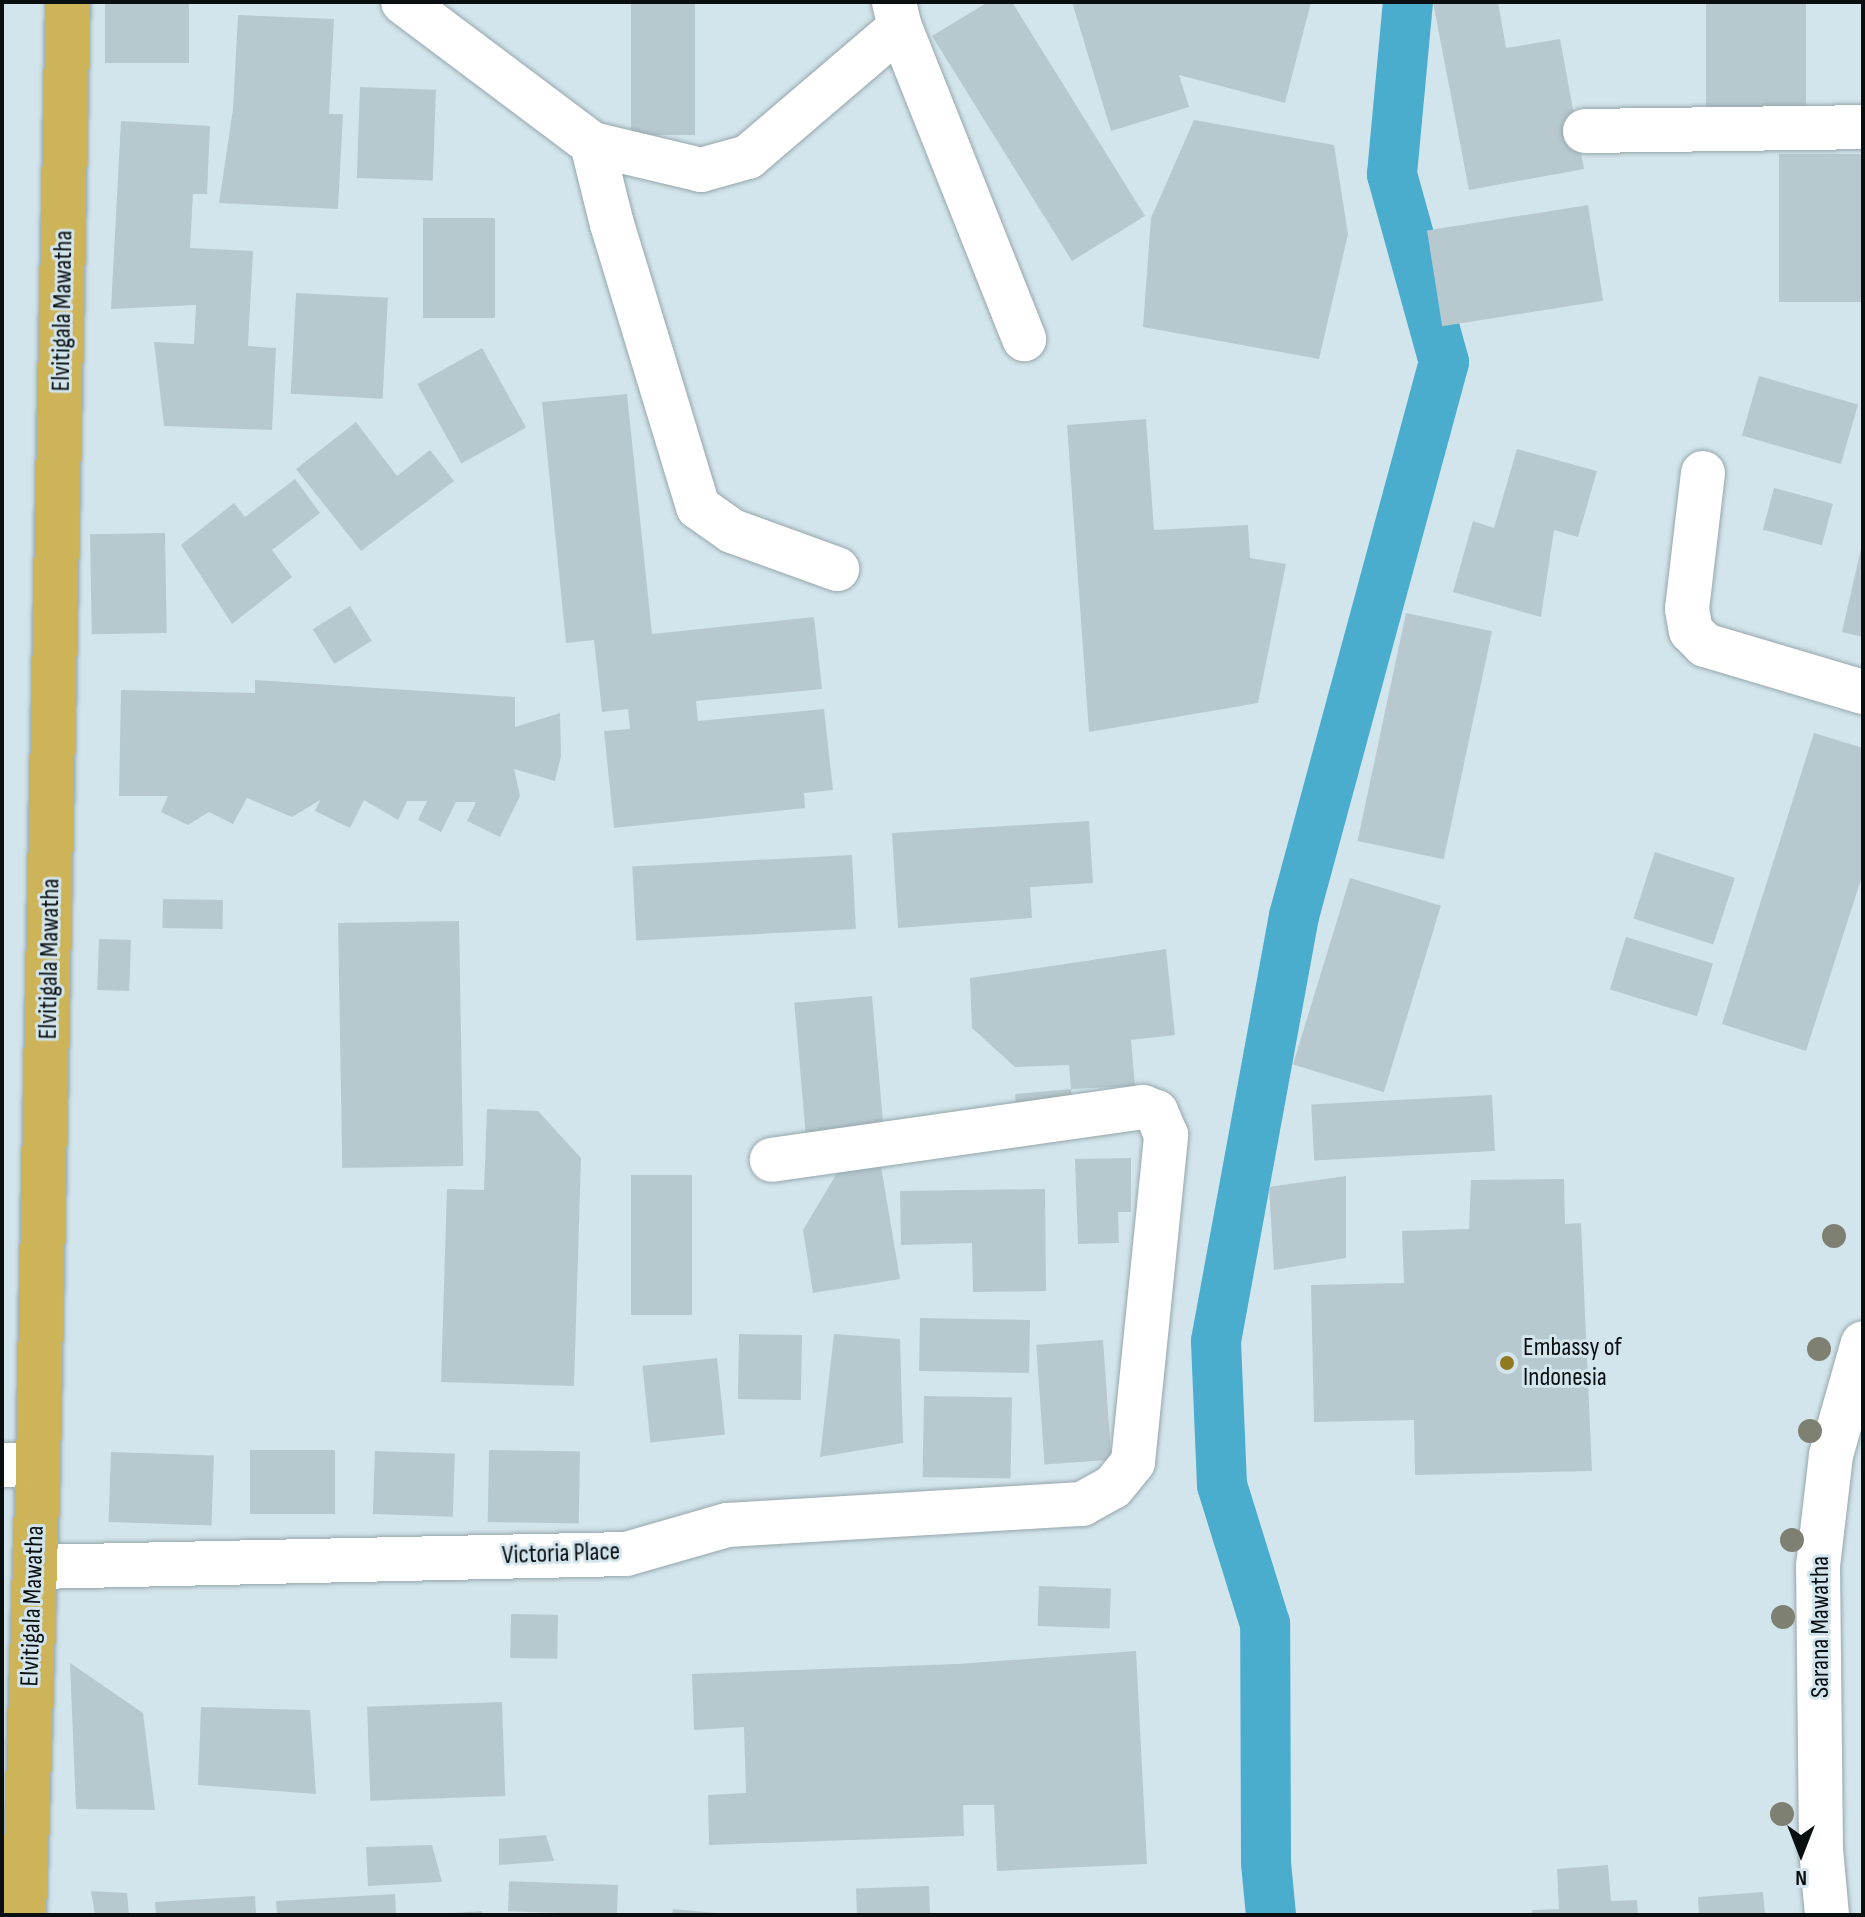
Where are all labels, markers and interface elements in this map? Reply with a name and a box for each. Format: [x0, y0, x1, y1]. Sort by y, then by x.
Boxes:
street label: Elvitigala Mawatha [46, 230, 80, 392]
street label: Elvitigala Mawatha [33, 878, 67, 1040]
place label: Embassy of Indonesia [1523, 1332, 1622, 1394]
marker: Embassy of Indonesia [1498, 1354, 1516, 1372]
street label: Elvitigala Mawatha [15, 1525, 51, 1687]
street label: Victoria Place [501, 1536, 621, 1572]
street label: Sarana Mawatha [1805, 1556, 1837, 1698]
north arrow [1761, 1813, 1841, 1893]
text: N [1795, 1864, 1807, 1891]

